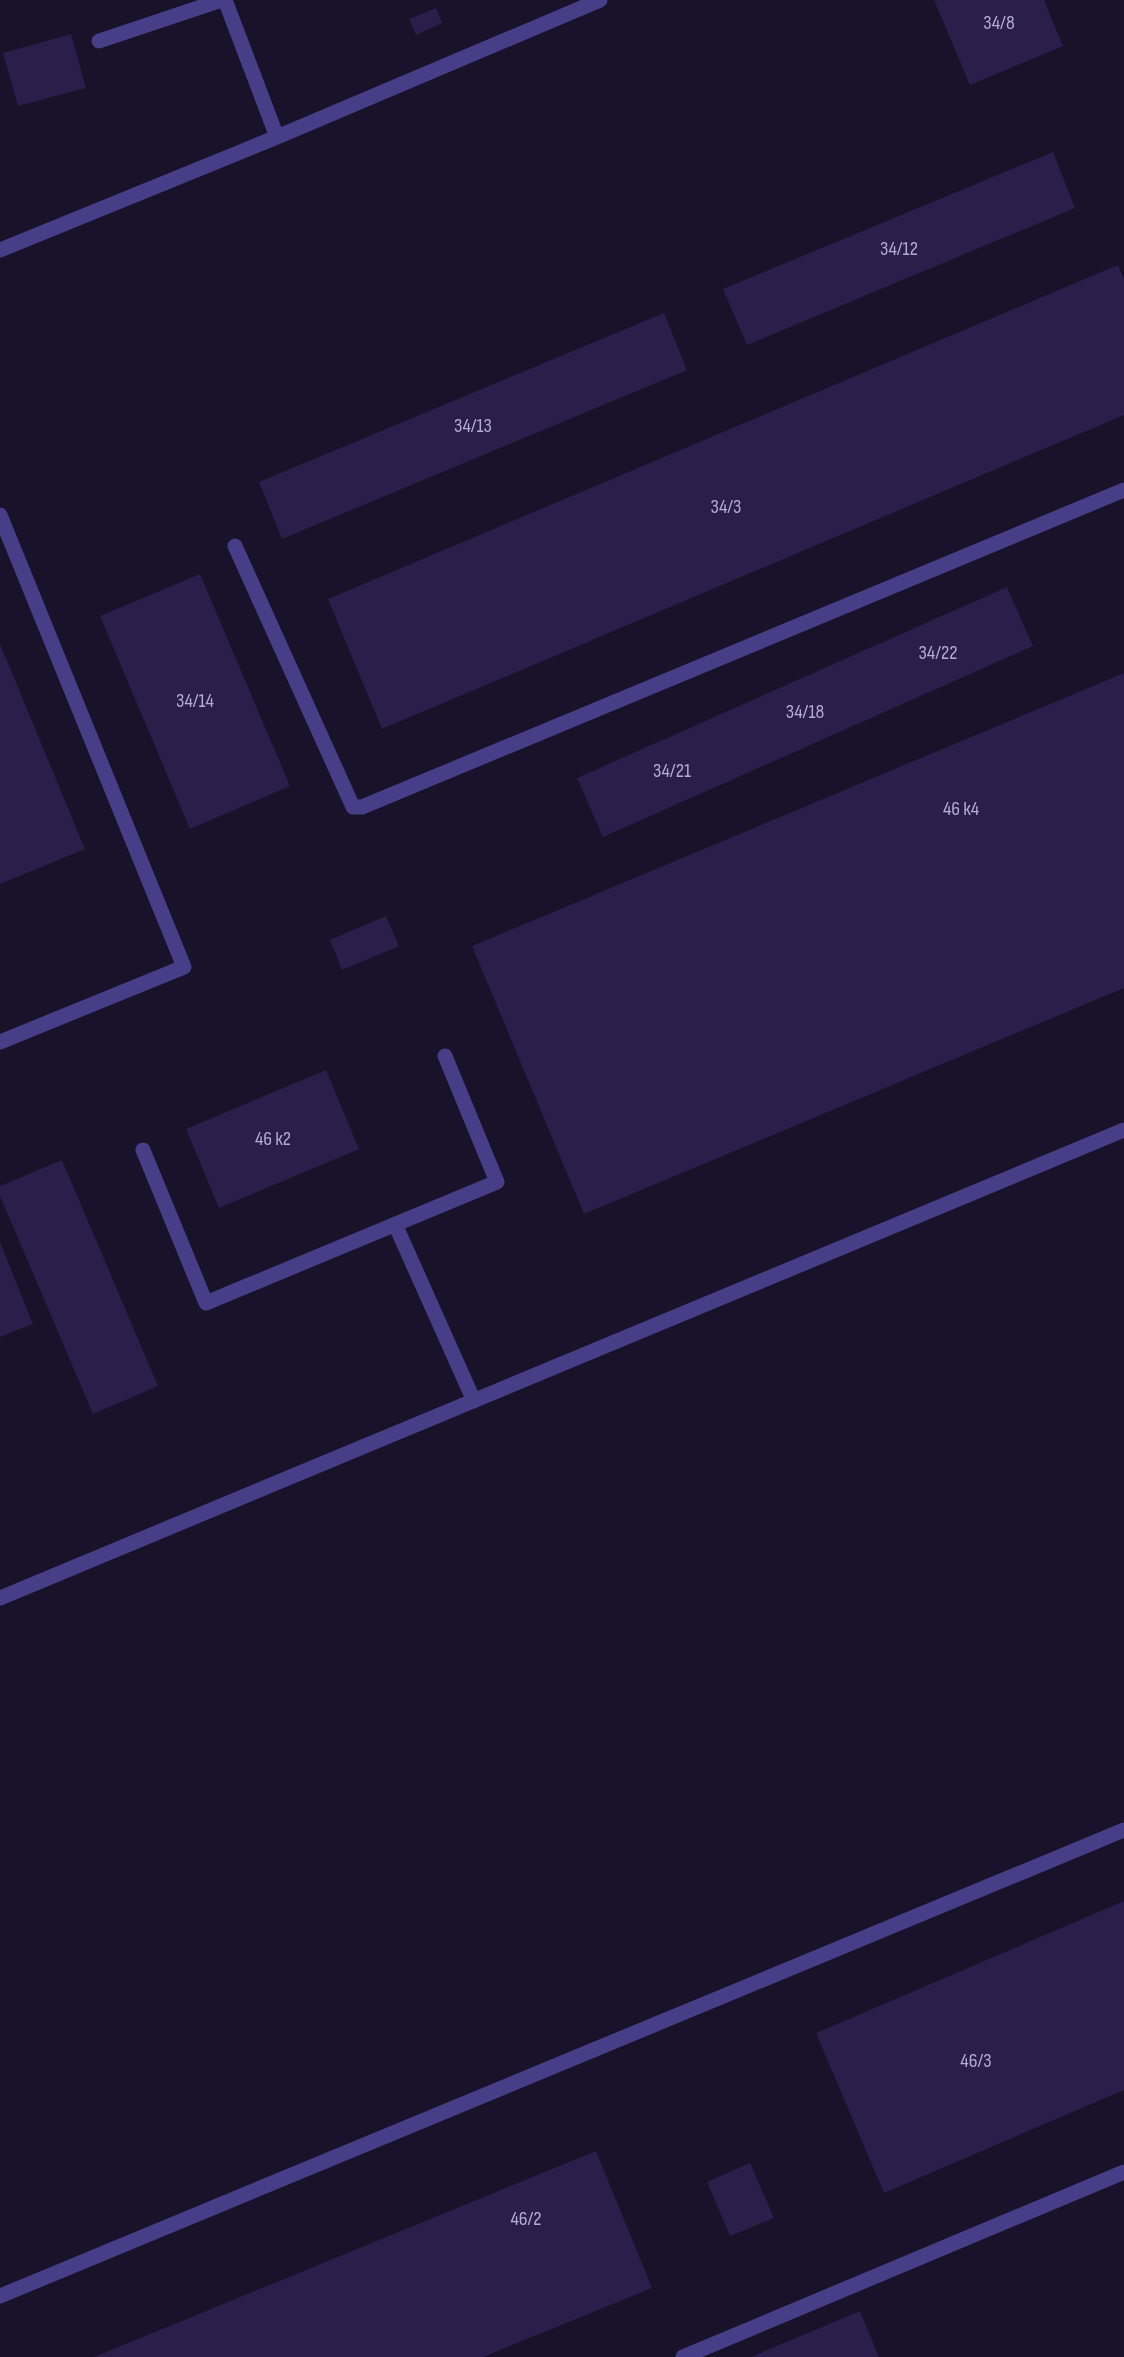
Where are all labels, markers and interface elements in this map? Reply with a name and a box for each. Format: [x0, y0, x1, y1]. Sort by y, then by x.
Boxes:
house number: 34/8 [983, 11, 1015, 35]
house number: 34/12 [880, 237, 918, 261]
house number: 34/13 [454, 414, 492, 438]
house number: 34/3 [711, 495, 741, 519]
house number: 34/22 [918, 641, 958, 665]
house number: 34/14 [176, 689, 214, 713]
house number: 34/18 [786, 700, 824, 724]
house number: 34/21 [653, 759, 691, 783]
house number: 46 к4 [943, 797, 979, 821]
house number: 46 к2 [255, 1127, 291, 1151]
house number: 46/3 [960, 2049, 992, 2073]
house number: 46/2 [510, 2207, 542, 2231]

